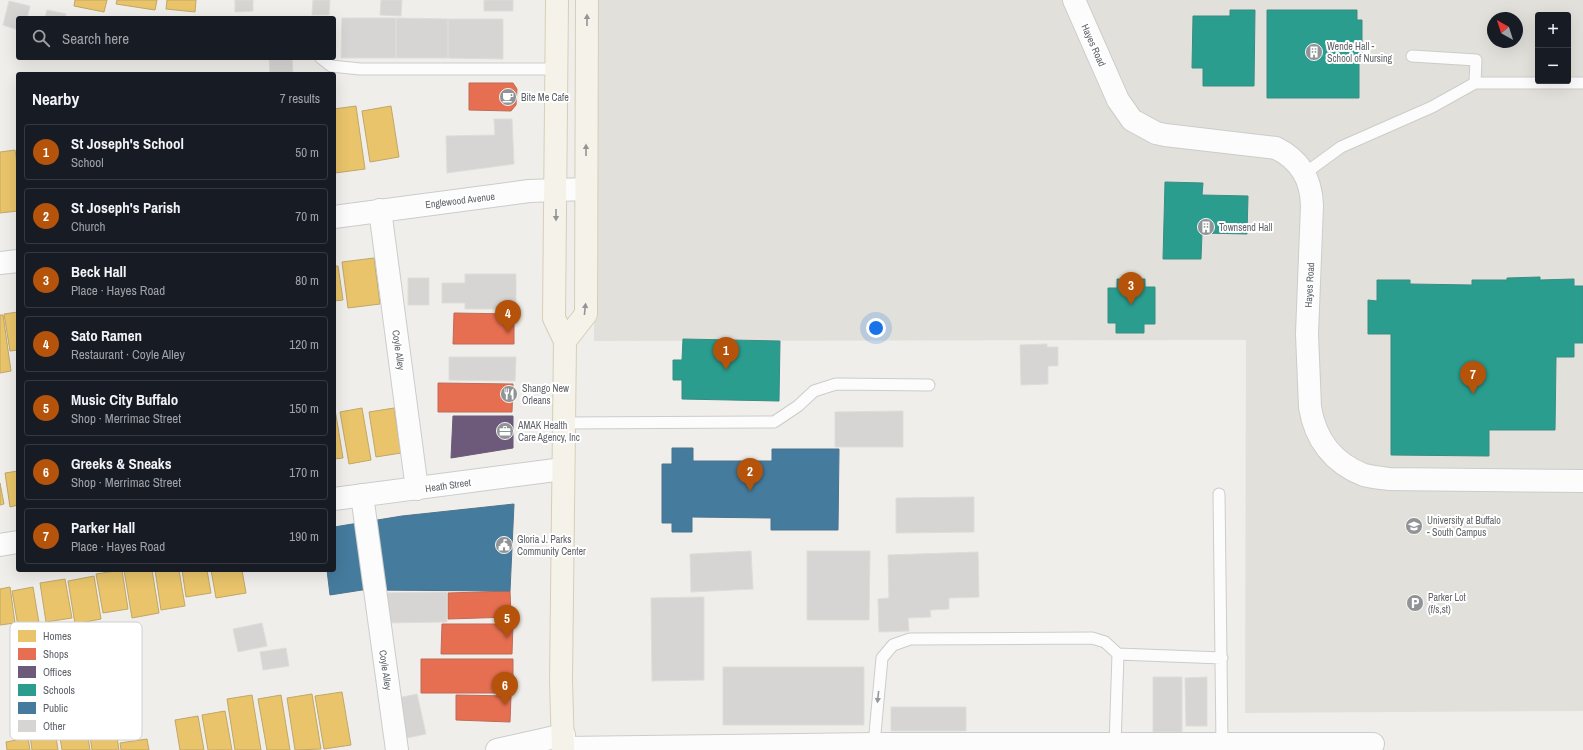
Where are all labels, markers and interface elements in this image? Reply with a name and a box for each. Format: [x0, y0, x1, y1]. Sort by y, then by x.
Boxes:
north arrow [1487, 12, 1523, 48]
map controls [1535, 12, 1571, 84]
button: + [1535, 12, 1571, 48]
one-way arrow [584, 13, 590, 26]
search box [16, 16, 336, 60]
street label: Hayes Road [1078, 22, 1109, 68]
icon: search [30, 27, 52, 49]
text: Search here [62, 28, 129, 49]
place label: Wende Hall - School of Nursing [1327, 40, 1393, 65]
building icon: Wende Hall - School of Nursing [1304, 42, 1324, 62]
button: − [1535, 48, 1571, 84]
text: Nearby [32, 87, 79, 110]
cafe icon: Bite Me Cafe [498, 87, 518, 107]
text: 7 results [280, 90, 320, 107]
place label: Bite Me Cafe [521, 91, 569, 104]
text: St Joseph's School [71, 133, 184, 154]
one-way arrow [583, 143, 589, 156]
text: 1 [43, 144, 49, 161]
text: 50 m [295, 144, 319, 161]
text: School [71, 154, 104, 171]
street label: Englewood Avenue [424, 190, 496, 211]
text: St Joseph's Parish [71, 197, 181, 218]
text: 2 [43, 208, 49, 225]
text: 70 m [295, 208, 319, 225]
one-way arrow [553, 209, 559, 222]
building icon: Townsend Hall [1196, 217, 1216, 237]
text: Church [71, 218, 105, 235]
place label: Townsend Hall [1219, 221, 1273, 234]
text: Beck Hall [71, 261, 126, 282]
street label: Hayes Road [1302, 262, 1317, 308]
text: 3 [43, 272, 49, 289]
text: 80 m [295, 272, 319, 289]
pin: 3 [1118, 272, 1144, 305]
text: Place · Hayes Road [71, 282, 165, 299]
pin: 4 [495, 300, 521, 333]
one-way arrow [582, 302, 588, 315]
your location [866, 318, 886, 338]
text: Sato Ramen [71, 325, 142, 346]
street label: Coyle Alley [389, 329, 408, 372]
text: 4 [43, 336, 49, 353]
text: 120 m [289, 336, 319, 353]
pin: 1 [713, 337, 739, 370]
text: Restaurant · Coyle Alley [71, 346, 185, 363]
pin: 7 [1460, 361, 1486, 394]
place label: Shango New Orleans [522, 382, 569, 407]
restaurant icon: Shango New Orleans [499, 384, 519, 404]
text: Music City Buffalo [71, 389, 178, 410]
text: 5 [43, 400, 49, 417]
text: 150 m [289, 400, 319, 417]
text: Shop · Merrimac Street [71, 410, 181, 427]
place label: AMAK Health Care Agency, Inc [517, 419, 580, 444]
office icon: AMAK Health Care Agency, Inc [495, 421, 515, 441]
text: Greeks & Sneaks [71, 453, 172, 474]
pin: 2 [737, 458, 763, 491]
text: 6 [43, 464, 49, 481]
text: 170 m [289, 464, 319, 481]
text: Shop · Merrimac Street [71, 474, 181, 491]
street label: Heath Street [424, 476, 472, 495]
place label: University at Buffalo - South Campus [1427, 514, 1501, 539]
school or university icon: University at Buffalo - South Campus [1404, 516, 1424, 536]
text: Parker Hall [71, 517, 135, 538]
text: 7 [43, 528, 49, 545]
text: 190 m [289, 528, 319, 545]
place label: Gloria J. Parks Community Center [517, 533, 586, 558]
public building icon: Gloria J. Parks Community Center [494, 535, 514, 555]
text: Place · Hayes Road [71, 538, 165, 555]
place label: Parker Lot (f/s,st) [1428, 591, 1467, 616]
parking icon: Parker Lot (f/s,st) [1405, 593, 1425, 613]
pin: 5 [494, 605, 520, 638]
legend [10, 622, 142, 740]
text: Homes [43, 629, 72, 643]
text: Shops [43, 647, 69, 661]
street label: Coyle Alley [376, 649, 395, 692]
text: Offices [43, 665, 72, 679]
pin: 6 [492, 672, 518, 705]
text: Schools [43, 683, 76, 697]
one-way arrow [875, 691, 881, 703]
text: Public [43, 701, 69, 715]
text: Other [43, 719, 66, 733]

